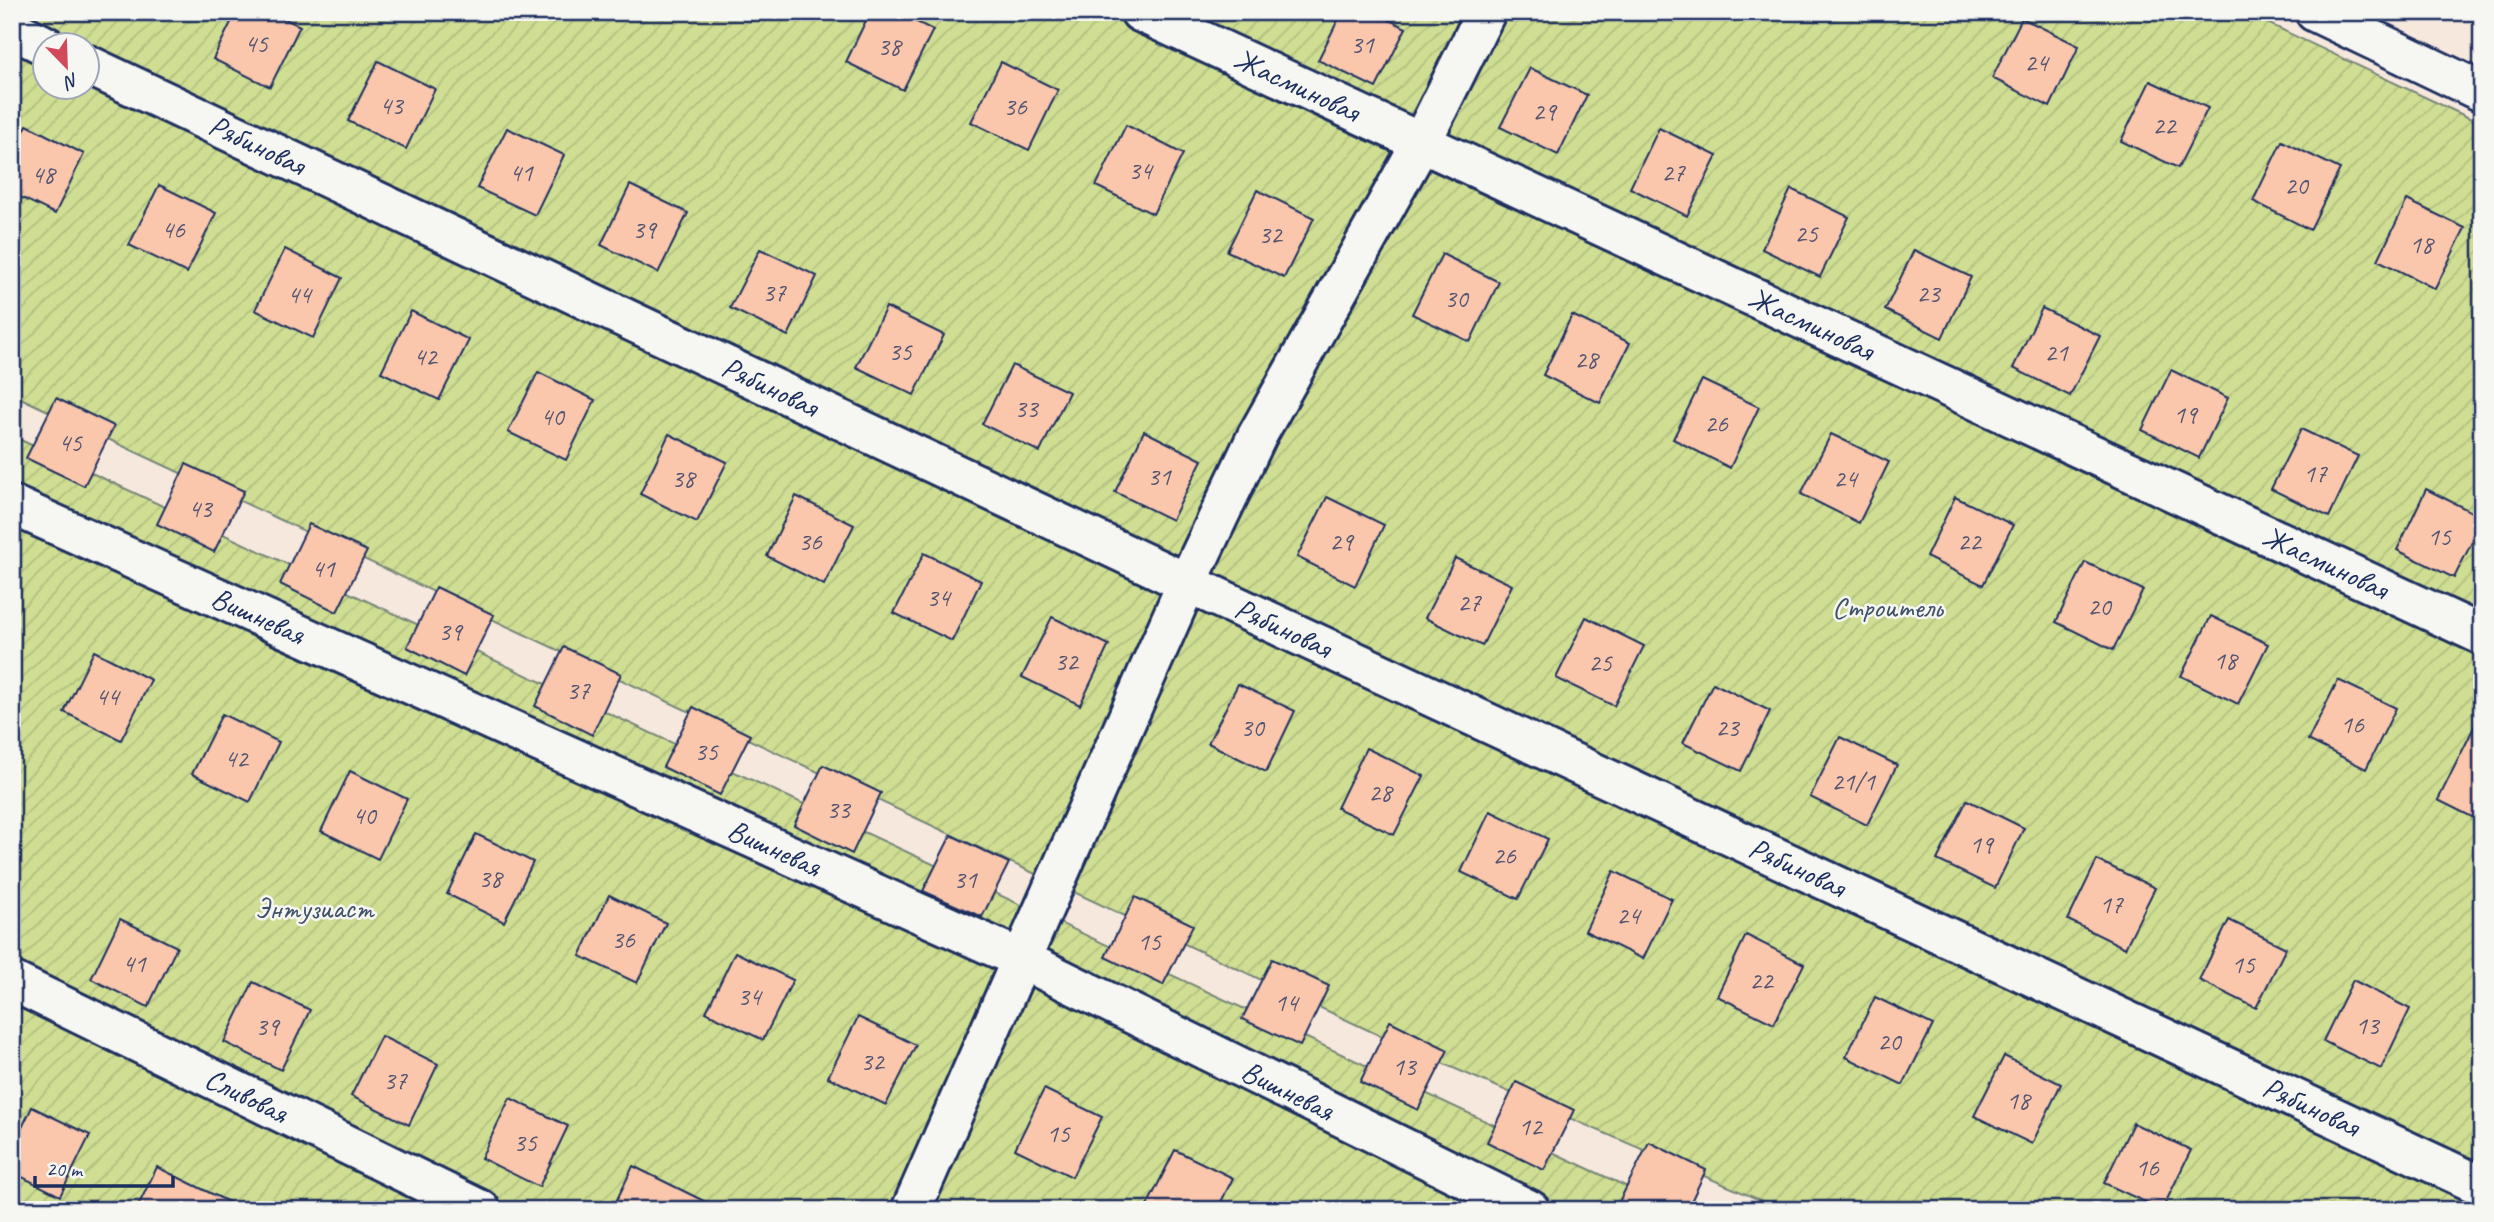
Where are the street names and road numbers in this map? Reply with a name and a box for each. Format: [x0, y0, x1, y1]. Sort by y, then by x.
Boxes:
street label: Жасминовая [1228, 39, 1368, 131]
street label: Рябиновая [203, 106, 314, 185]
street label: Жасминовая [1742, 278, 1882, 370]
street label: Рябиновая [716, 348, 827, 427]
street label: Жасминовая [2257, 517, 2397, 609]
street label: Вишневая [206, 578, 312, 654]
street label: Рябиновая [1229, 589, 1340, 668]
street label: Вишневая [722, 811, 828, 886]
street label: Рябиновая [1743, 828, 1854, 907]
street label: Вишневая [1235, 1052, 1341, 1130]
street label: Сливовая [199, 1059, 295, 1132]
street label: Рябиновая [2257, 1068, 2368, 1146]

